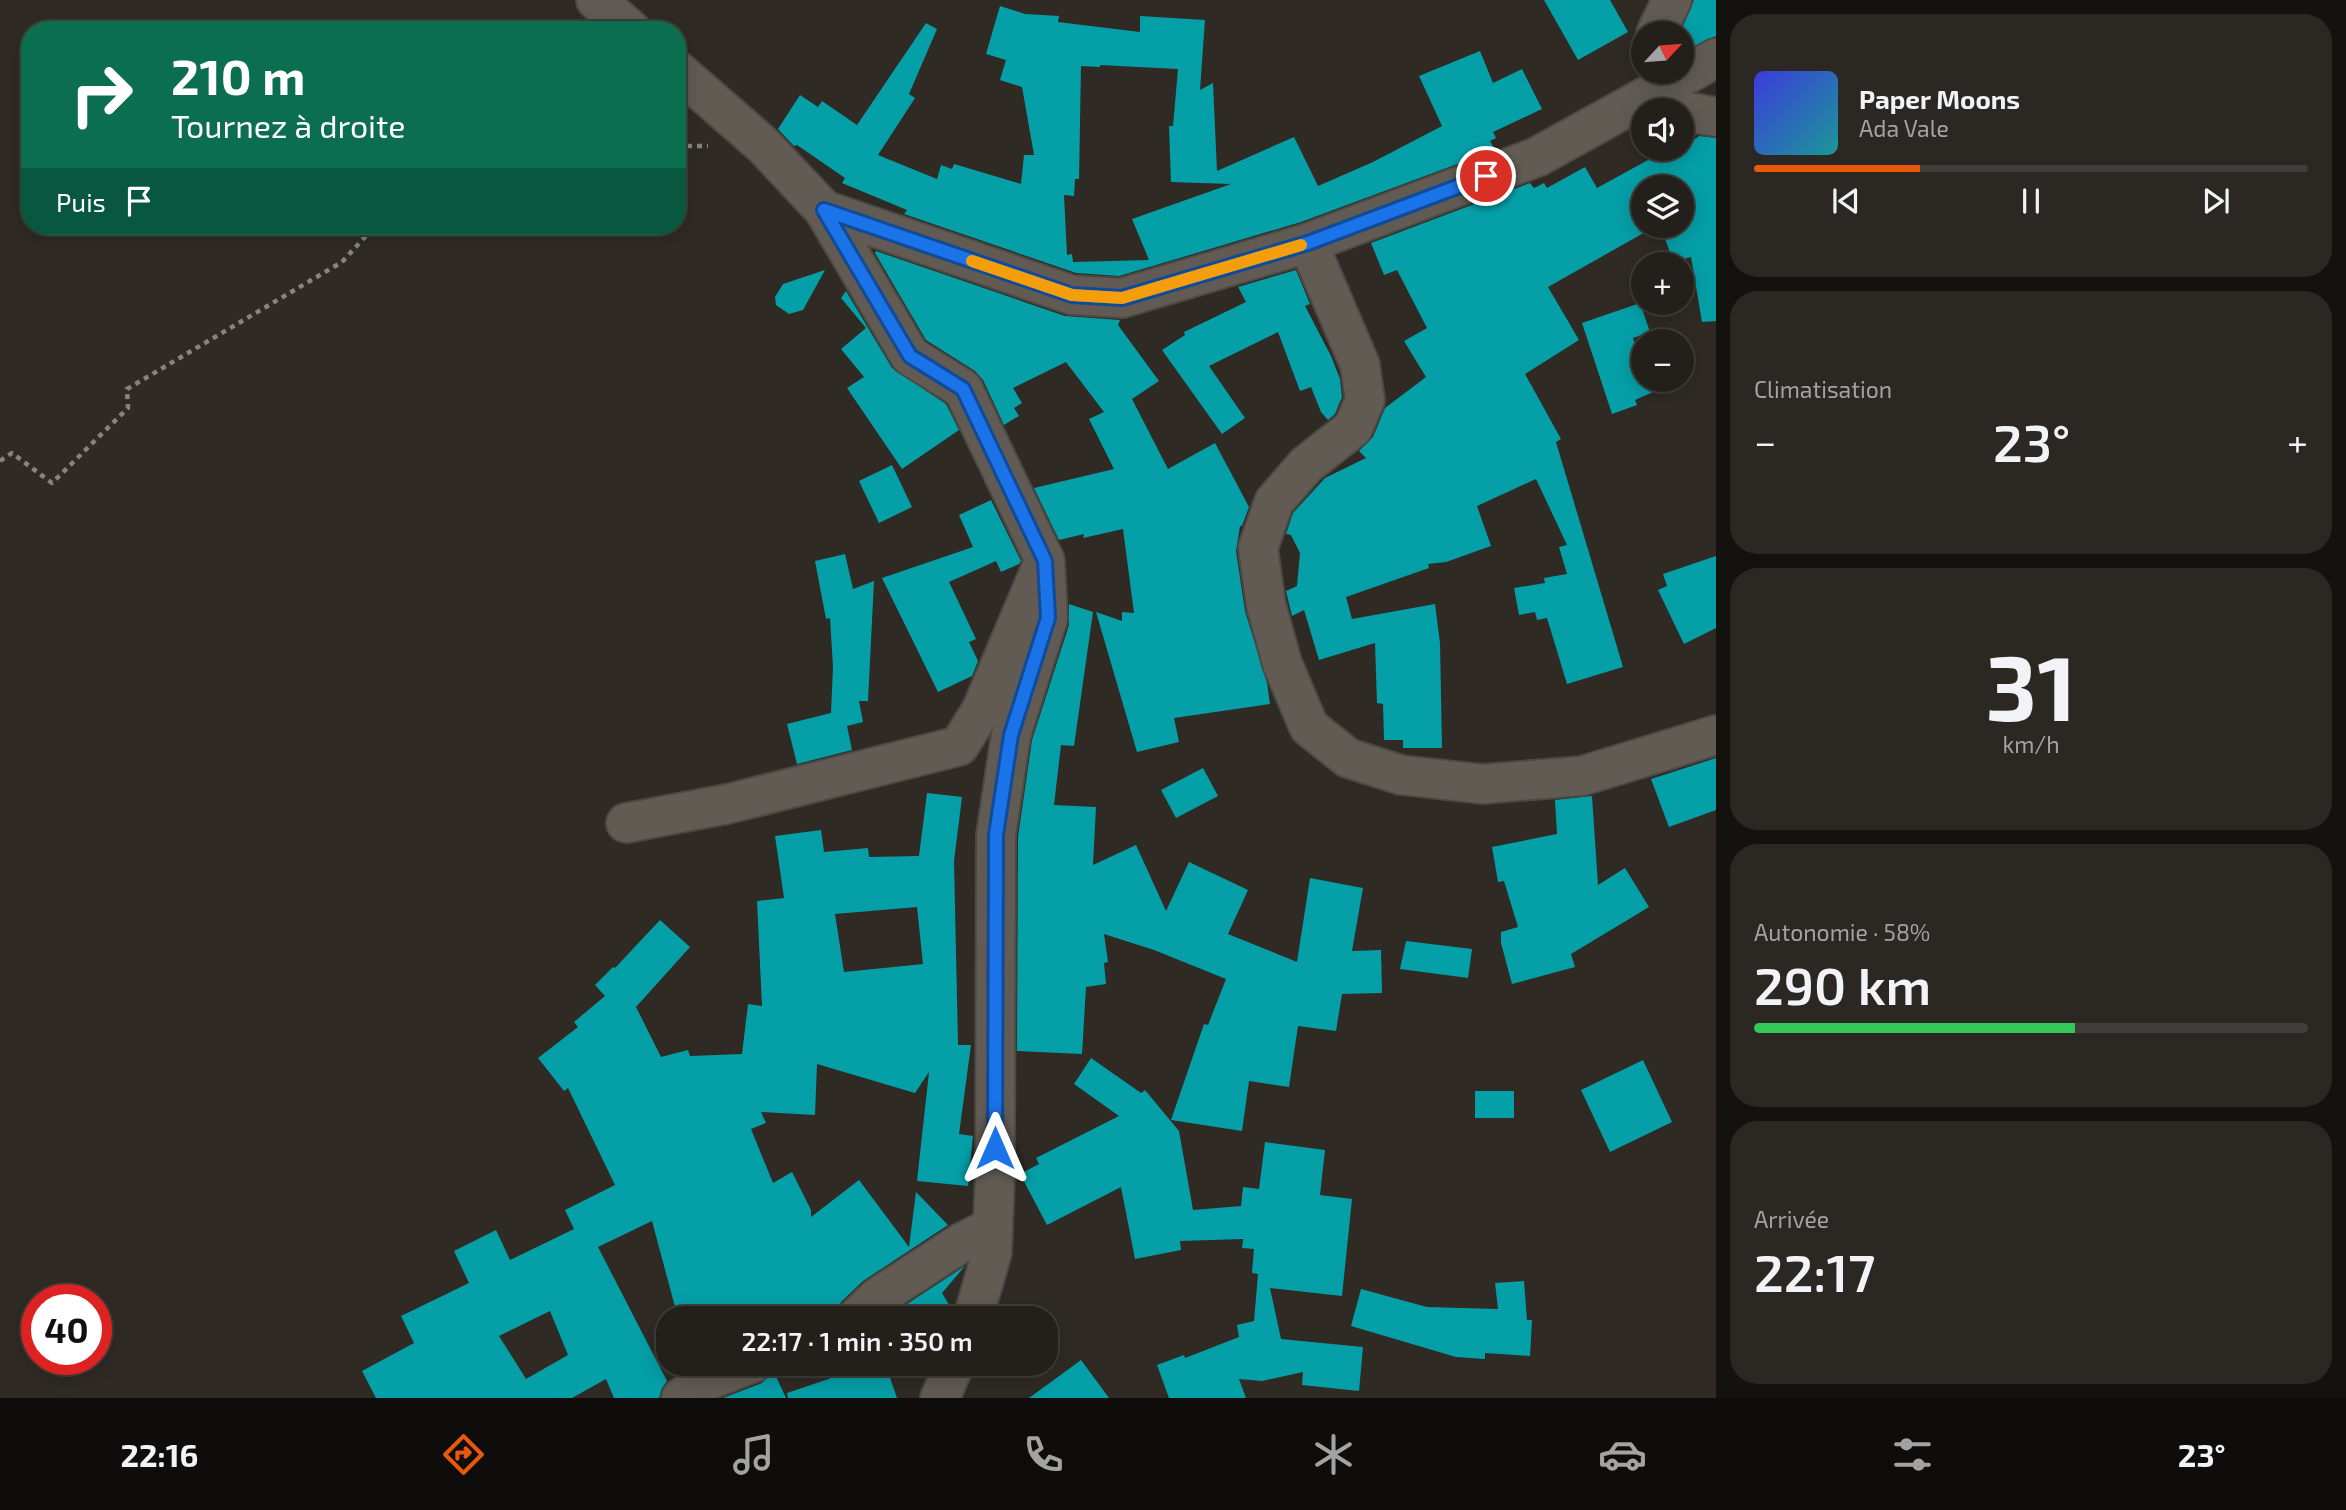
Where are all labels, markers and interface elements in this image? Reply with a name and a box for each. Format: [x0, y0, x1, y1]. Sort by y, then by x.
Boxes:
north arrow [1631, 21, 1694, 84]
map controls [1631, 21, 1694, 392]
text: 210 m [171, 46, 305, 105]
icon: right [56, 49, 147, 140]
text: Paper Moons [1859, 83, 2020, 114]
button: sound [1631, 98, 1694, 161]
text: Tournez à droite [171, 106, 405, 144]
text: Ada Vale [1859, 114, 1949, 142]
pin [1456, 146, 1516, 206]
icon: arrive [1467, 157, 1505, 195]
button: layers [1631, 175, 1694, 238]
icon: arrive [120, 182, 158, 220]
icon: previous [1827, 182, 1865, 220]
icon: pause [2012, 182, 2050, 220]
icon: next [2197, 182, 2235, 220]
text: Puis [56, 186, 106, 217]
button: + [1631, 252, 1694, 315]
button: − [1631, 329, 1694, 392]
text: Climatisation [1754, 375, 1892, 403]
text: 23° [1993, 410, 2070, 472]
text: − [1754, 418, 1776, 464]
text: + [2287, 418, 2308, 464]
text: 31 [1986, 630, 2076, 739]
text: km/h [2002, 730, 2060, 758]
text: Autonomie · 58% [1754, 918, 1930, 946]
text: 290 km [1754, 953, 1931, 1015]
position arrow [958, 1111, 1032, 1185]
text: Arrivée [1754, 1205, 1829, 1233]
text: 22:17 [1754, 1240, 1875, 1302]
speed limit sign: 40 [21, 1284, 112, 1375]
text: 22:17 · 1 min · 350 m [741, 1325, 973, 1356]
icon: directions [439, 1430, 488, 1479]
icon: music [729, 1430, 778, 1479]
icon: phone [1019, 1430, 1068, 1479]
icon: climate [1309, 1430, 1358, 1479]
icon: car [1598, 1430, 1647, 1479]
icon: filters [1888, 1430, 1937, 1479]
text: 22:16 [120, 1435, 199, 1473]
text: 23° [2178, 1435, 2226, 1473]

